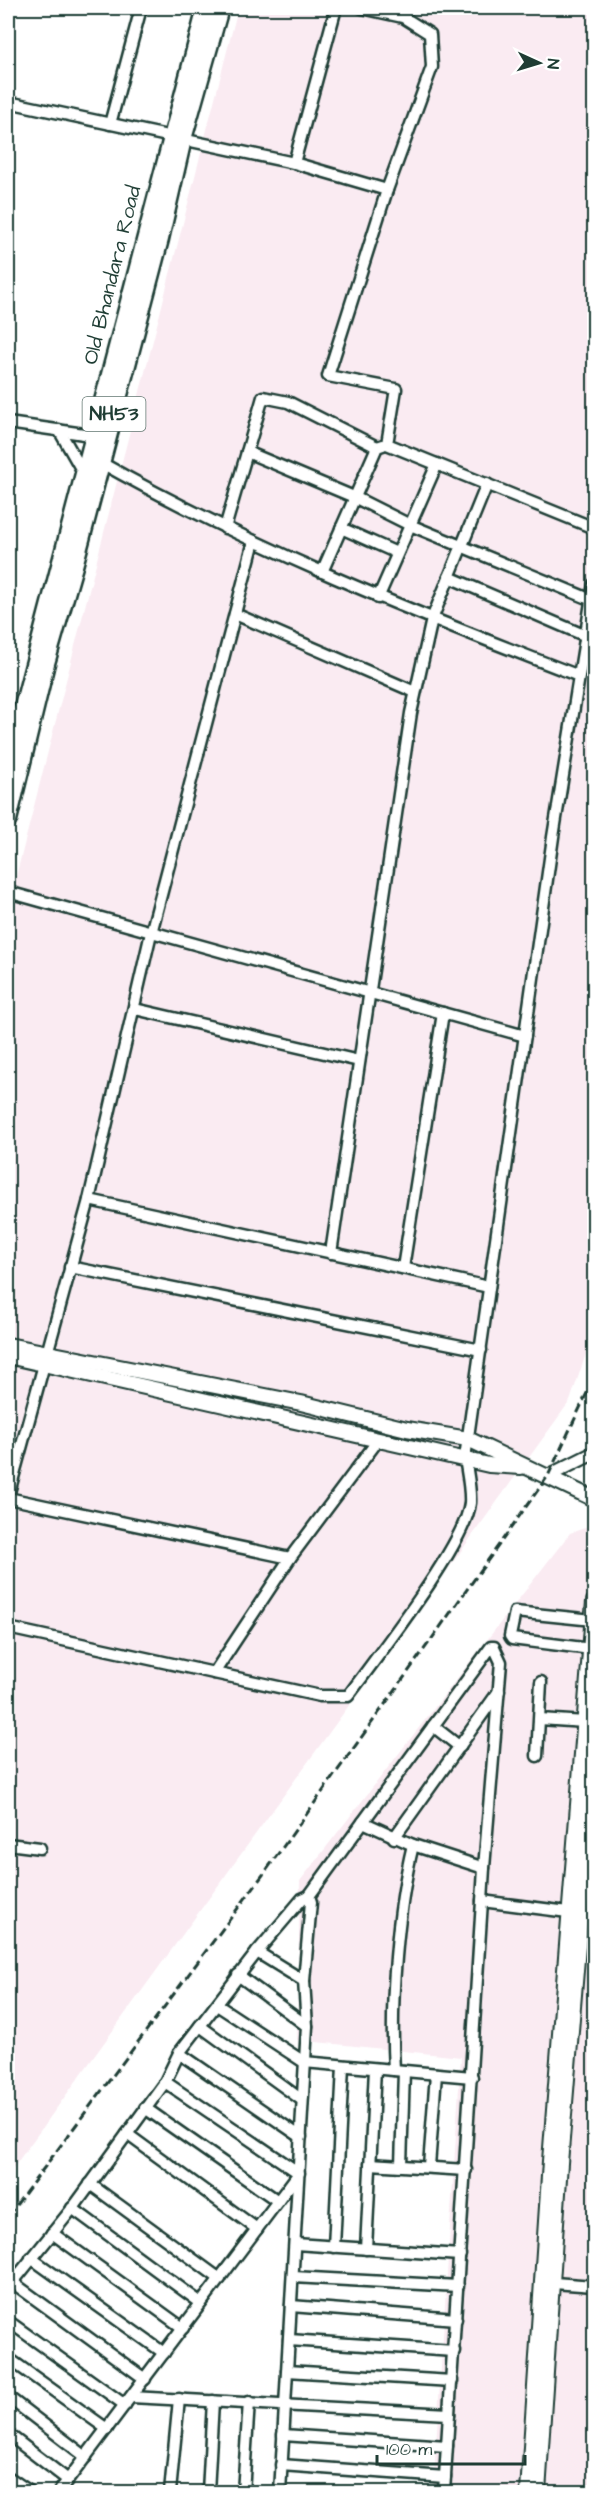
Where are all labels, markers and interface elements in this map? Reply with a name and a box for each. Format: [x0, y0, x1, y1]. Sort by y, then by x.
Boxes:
north arrow [509, 33, 569, 93]
text: N [542, 58, 564, 70]
street label: Old Bhandara Road [76, 182, 148, 367]
road number: NH53 [82, 397, 146, 431]
scale bar [377, 2428, 526, 2466]
text: 100 m [386, 2437, 432, 2462]

